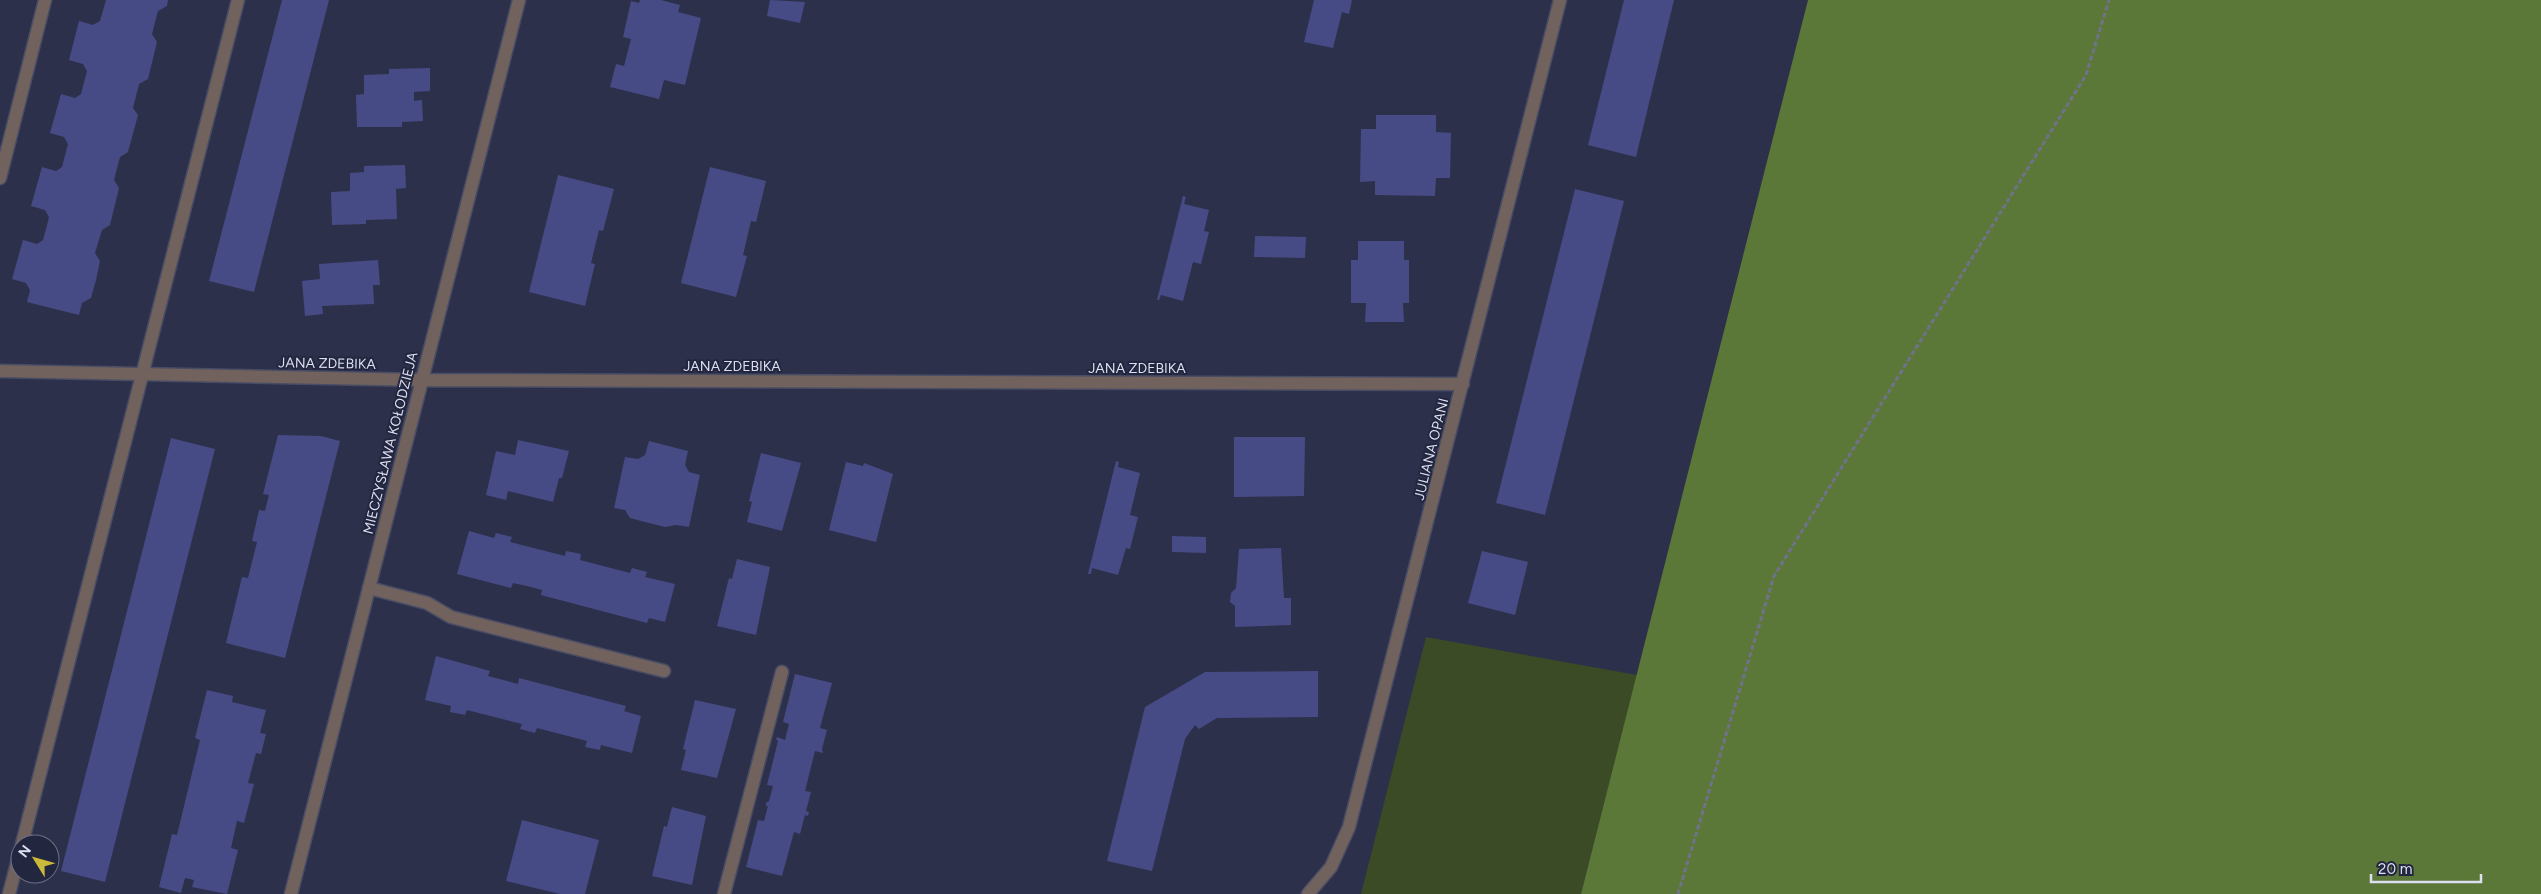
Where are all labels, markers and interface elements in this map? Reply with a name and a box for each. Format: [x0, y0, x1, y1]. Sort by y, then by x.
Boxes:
street label: MIECZYSŁAWA KOŁODZIEJA [360, 350, 421, 536]
street label: JANA ZDEBIKA [278, 354, 377, 373]
street label: JANA ZDEBIKA [683, 358, 781, 375]
street label: JANA ZDEBIKA [1088, 360, 1186, 377]
street label: JULIANA OPANI [1411, 396, 1452, 502]
north arrow [10, 834, 60, 884]
text: N [15, 842, 35, 861]
scale bar [2371, 852, 2481, 884]
text: 20 m [2378, 860, 2412, 878]

